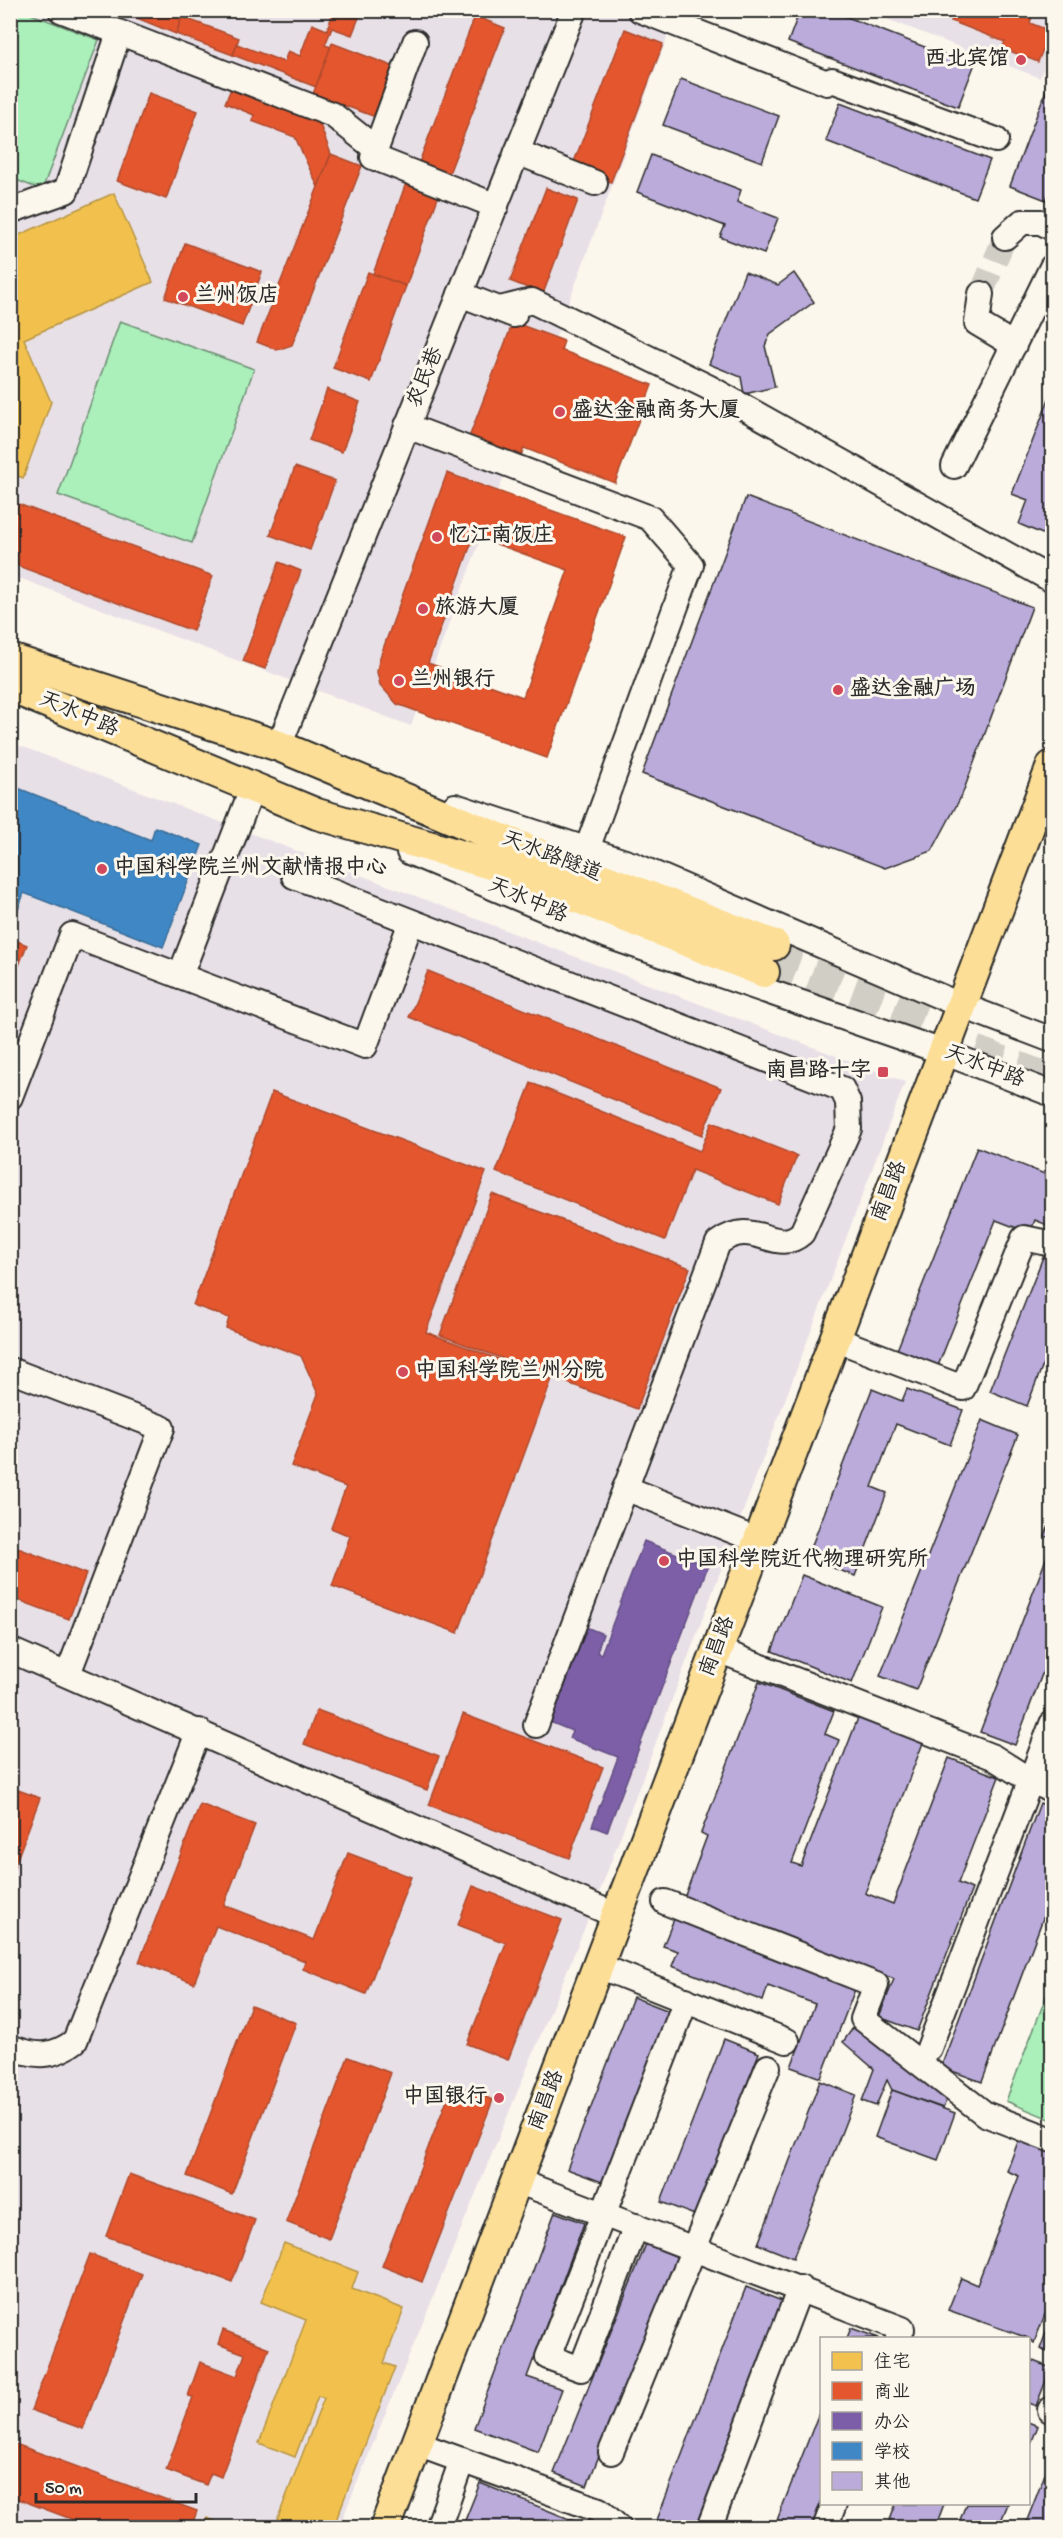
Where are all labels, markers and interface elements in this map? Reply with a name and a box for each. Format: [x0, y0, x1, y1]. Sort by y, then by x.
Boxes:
place label: 西北宾馆 [925, 46, 1009, 73]
marker: 西北宾馆 [1014, 53, 1028, 67]
place label: 兰州饭店 [195, 283, 279, 310]
marker: 兰州饭店 [176, 290, 190, 304]
street label: 农民巷 [402, 343, 450, 412]
place label: 盛达金融商务大厦 [572, 398, 740, 425]
marker: 盛达金融商务大厦 [553, 405, 567, 419]
place label: 忆江南饭庄 [449, 523, 554, 550]
marker: 忆江南饭庄 [430, 530, 444, 544]
place label: 旅游大厦 [435, 595, 519, 622]
marker: 旅游大厦 [416, 602, 430, 616]
place label: 兰州银行 [411, 667, 495, 694]
marker: 兰州银行 [392, 674, 406, 688]
place label: 盛达金融广场 [850, 676, 976, 703]
marker: 盛达金融广场 [831, 683, 845, 697]
street label: 天水中路 [34, 686, 122, 744]
street label: 天水路隧道 [498, 826, 605, 888]
place label: 中国科学院兰州文献情报中心 [114, 855, 387, 882]
marker: 中国科学院兰州文献情报中心 [95, 862, 109, 876]
street label: 天水中路 [483, 872, 571, 930]
street label: 天水中路 [940, 1039, 1028, 1095]
place label: 南昌路十字 [766, 1058, 871, 1085]
marker: 南昌路十字 [876, 1065, 890, 1079]
street label: 南昌路 [866, 1157, 914, 1226]
place label: 中国科学院兰州分院 [415, 1358, 604, 1385]
marker: 中国科学院兰州分院 [396, 1365, 410, 1379]
place label: 中国科学院近代物理研究所 [676, 1547, 928, 1574]
marker: 中国科学院近代物理研究所 [657, 1554, 671, 1568]
street label: 南昌路 [694, 1612, 742, 1681]
street label: 南昌路 [523, 2066, 571, 2135]
place label: 中国银行 [403, 2084, 487, 2111]
marker: 中国银行 [492, 2091, 506, 2105]
legend [820, 2337, 1030, 2505]
text: 住宅 [874, 2352, 910, 2374]
text: 商业 [874, 2382, 910, 2404]
text: 办公 [874, 2412, 910, 2434]
text: 学校 [874, 2442, 910, 2464]
scale bar [36, 2466, 196, 2504]
text: 其他 [874, 2472, 910, 2494]
text: 50 m [45, 2479, 82, 2500]

